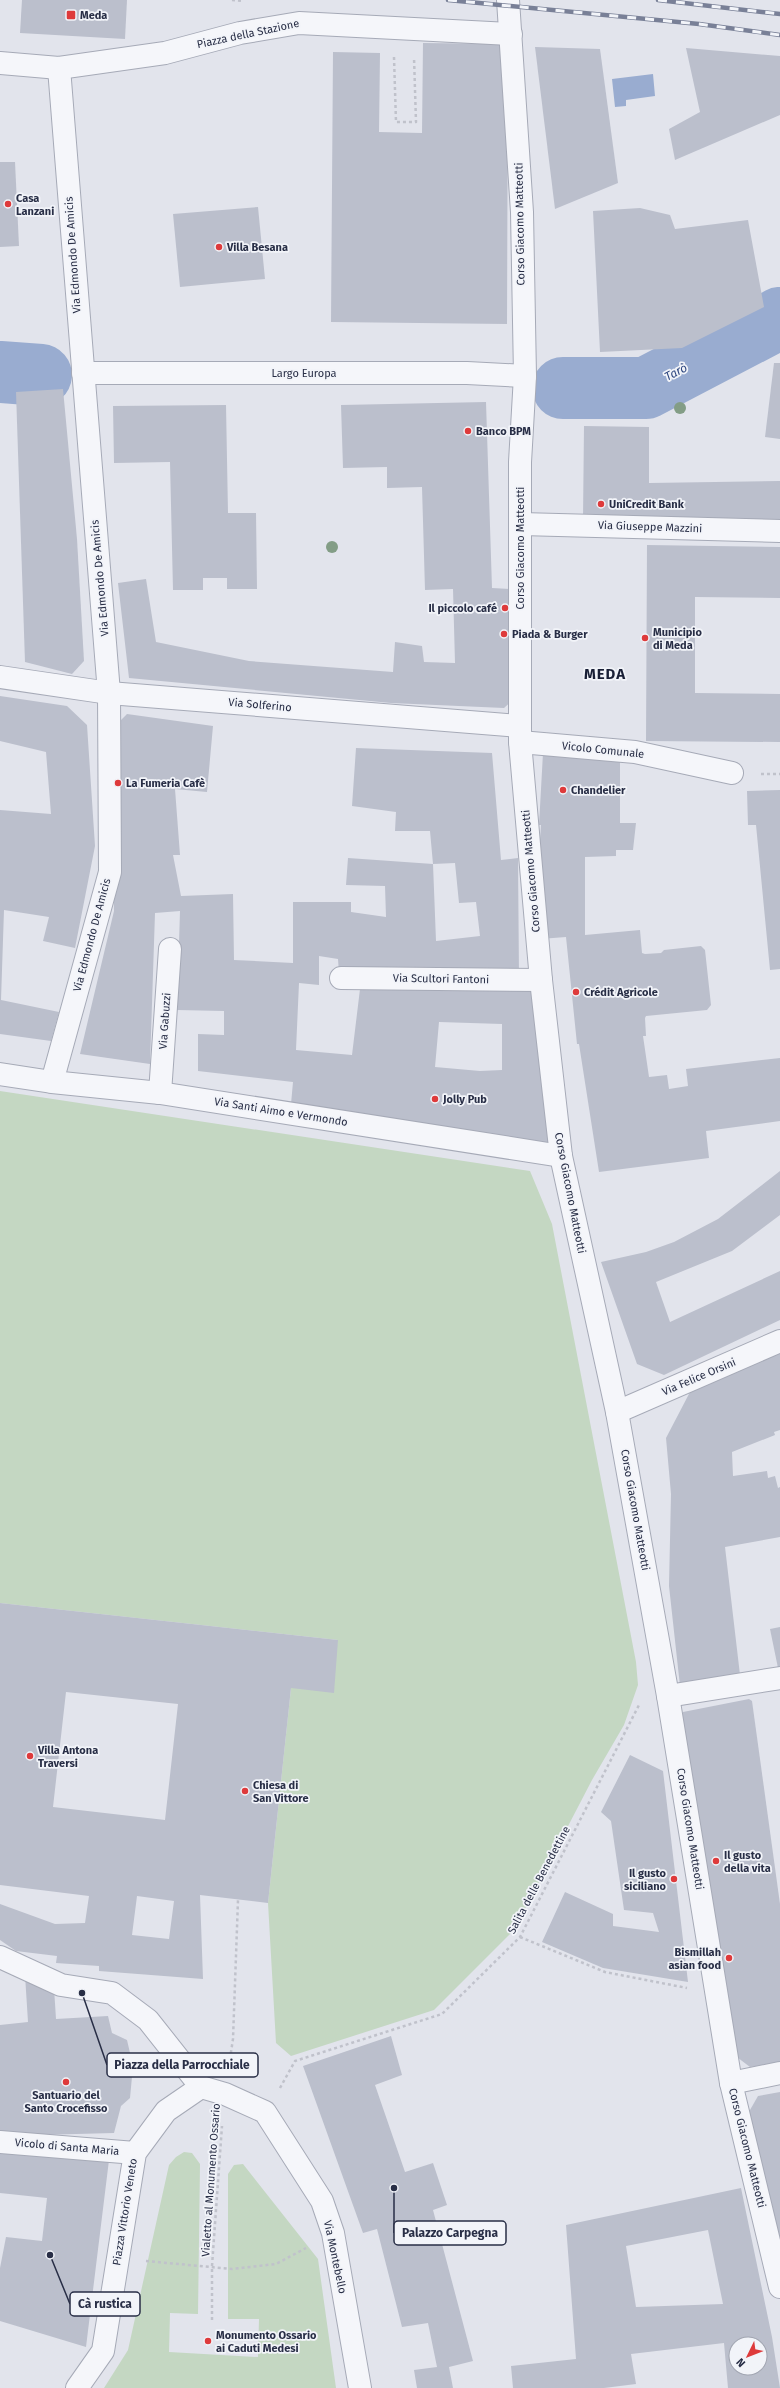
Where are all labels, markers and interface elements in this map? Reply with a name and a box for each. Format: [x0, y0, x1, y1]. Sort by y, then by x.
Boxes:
marker: Meda [65, 9, 77, 21]
place label: Meda [80, 9, 107, 22]
street label: Piazza della Stazione [196, 17, 300, 51]
street label: Corso Giacomo Matteotti [512, 162, 528, 286]
place label: Casa Lanzani [16, 192, 54, 218]
street label: Via Edmondo De Amicis [62, 196, 84, 314]
marker: Casa Lanzani [3, 199, 13, 209]
place label: Villa Besana [226, 241, 288, 254]
marker: Villa Besana [214, 242, 224, 252]
water label: Tarò [662, 360, 690, 384]
street label: Largo Europa [271, 367, 337, 380]
place label: Banco BPM [476, 425, 531, 438]
marker: Banco BPM [463, 426, 473, 436]
street label: Corso Giacomo Matteotti [514, 487, 527, 609]
place label: UniCredit Bank [609, 498, 685, 511]
marker: UniCredit Bank [596, 499, 606, 509]
street label: Via Edmondo De Amicis [88, 519, 112, 637]
street label: Via Giuseppe Mazzini [598, 519, 702, 535]
place label: Il piccolo café [428, 602, 497, 615]
marker: Il piccolo café [500, 603, 510, 613]
place label: Municipio di Meda [653, 626, 702, 652]
place label: Piada & Burger [512, 628, 588, 641]
marker: Piada & Burger [499, 629, 509, 639]
marker: Municipio di Meda [640, 633, 650, 643]
district label: MEDA [584, 665, 626, 683]
street label: Via Solferino [228, 696, 292, 714]
street label: Vicolo Comunale [561, 739, 645, 761]
place label: La Fumeria Cafè [126, 777, 205, 790]
marker: La Fumeria Cafè [113, 778, 123, 788]
place label: Chandelier [571, 784, 626, 797]
marker: Chandelier [558, 785, 568, 795]
street label: Corso Giacomo Matteotti [519, 809, 543, 933]
street label: Via Edmondo De Amicis [71, 877, 113, 993]
street label: Via Scultori Fantoni [393, 972, 489, 986]
place label: Crédit Agricole [584, 986, 658, 999]
marker: Crédit Agricole [571, 987, 581, 997]
street label: Via Gabuzzi [157, 992, 173, 1050]
place label: Jolly Pub [442, 1093, 487, 1106]
marker: Jolly Pub [430, 1094, 440, 1104]
street label: Via Santi Aimo e Vermondo [213, 1095, 349, 1129]
street label: Corso Giacomo Matteotti [552, 1131, 588, 1255]
street label: Via Felice Orsini [660, 1356, 738, 1398]
street label: Corso Giacomo Matteotti [618, 1448, 652, 1572]
place label: Villa Antona Traversi [37, 1744, 98, 1770]
marker: Villa Antona Traversi [25, 1751, 35, 1761]
street label: Corso Giacomo Matteotti [674, 1767, 706, 1891]
place label: Chiesa di San Vittore [253, 1779, 309, 1805]
marker: Chiesa di San Vittore [240, 1786, 250, 1796]
street label: Salita delle Benedettine [505, 1824, 573, 1936]
place label: Il gusto della vita [724, 1849, 771, 1875]
marker: Il gusto della vita [711, 1856, 721, 1866]
place label: Il gusto siciliano [624, 1867, 667, 1893]
marker: Il gusto siciliano [669, 1874, 679, 1884]
place label: Bismillah asian food [668, 1946, 721, 1972]
marker: Bismillah asian food [724, 1953, 734, 1963]
callout: Piazza della Parrocchiale [107, 2053, 258, 2077]
text: Piazza della Parrocchiale [114, 2058, 250, 2072]
marker: Santuario del Santo Crocefisso [61, 2077, 71, 2087]
street label: Corso Giacomo Matteotti [726, 2087, 768, 2209]
place label: Santuario del Santo Crocefisso [24, 2089, 108, 2115]
street label: Vialetto al Monumento Ossario [199, 2103, 223, 2257]
street label: Vicolo di Santa Maria [14, 2136, 120, 2158]
street label: Piazza Vittorio Veneto [110, 2157, 140, 2267]
street label: Via Montebello [321, 2219, 349, 2295]
callout: Palazzo Carpegna [394, 2221, 506, 2245]
text: Palazzo Carpegna [402, 2226, 498, 2240]
callout: Cà rustica [70, 2292, 140, 2316]
text: Cà rustica [78, 2297, 132, 2311]
place label: Monumento Ossario ai Caduti Medesi [216, 2329, 317, 2355]
marker: Monumento Ossario ai Caduti Medesi [203, 2336, 213, 2346]
north arrow [728, 2336, 768, 2376]
text: N [734, 2355, 748, 2370]

